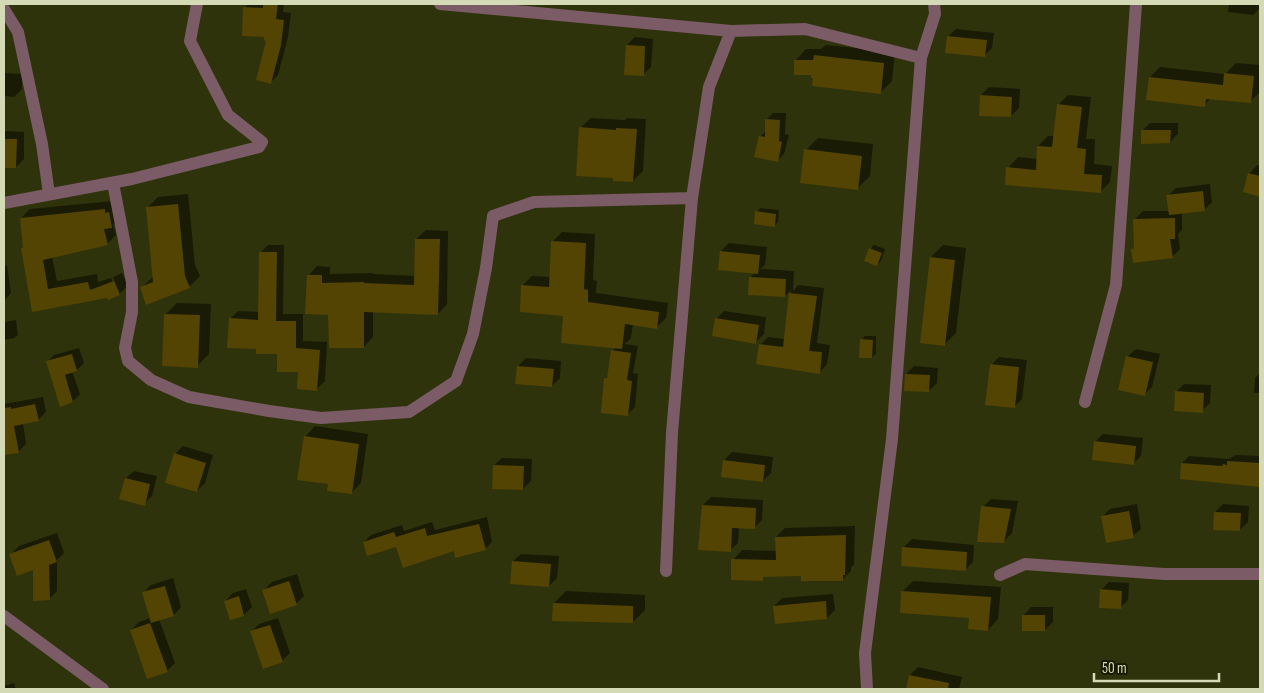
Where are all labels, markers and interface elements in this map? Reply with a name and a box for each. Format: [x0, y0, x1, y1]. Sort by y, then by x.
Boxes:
scale bar [1094, 650, 1219, 682]
text: 50 m [1102, 659, 1127, 678]

